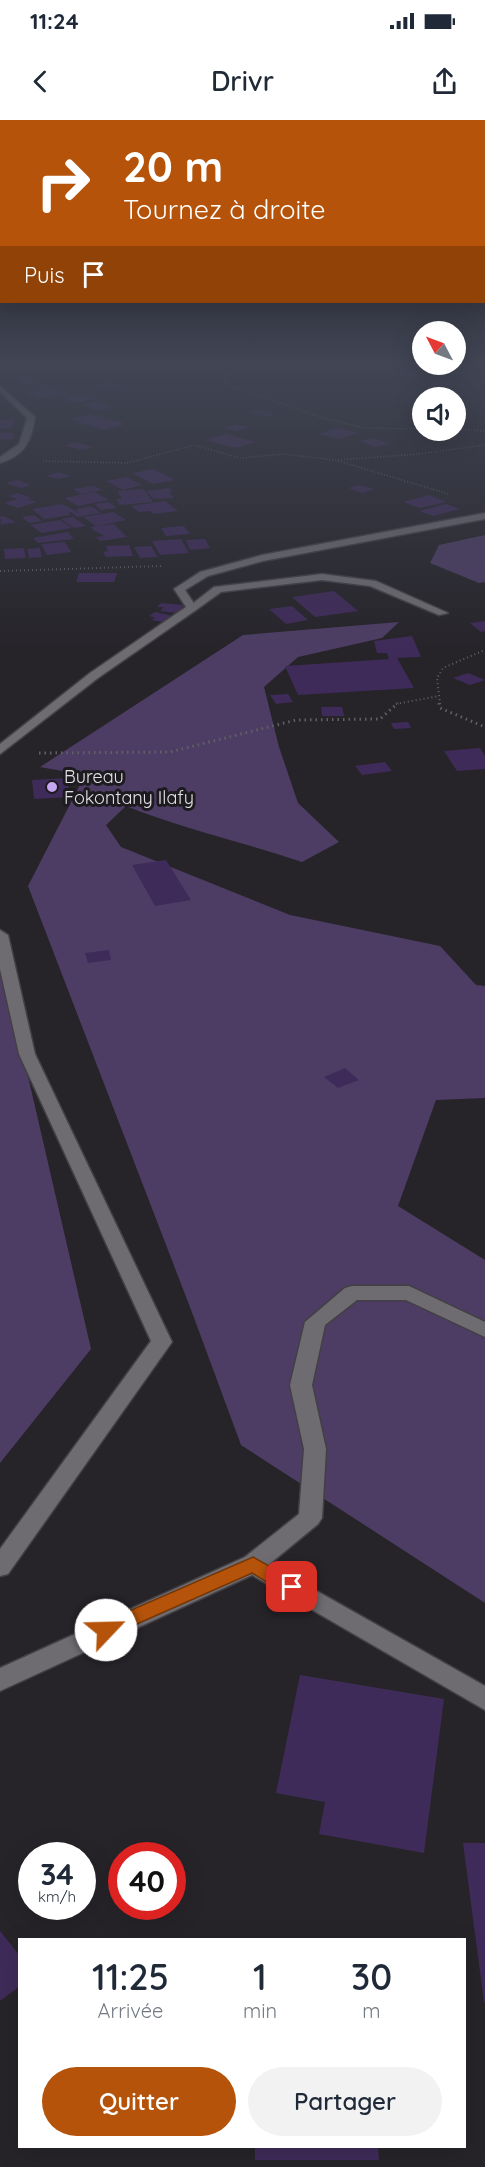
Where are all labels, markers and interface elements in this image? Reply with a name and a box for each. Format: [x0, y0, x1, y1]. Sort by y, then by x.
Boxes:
text: 11:24 [30, 7, 79, 35]
text: Drivr [211, 64, 274, 98]
icon: back [24, 65, 57, 98]
icon: share [428, 65, 461, 98]
text: 20 m [123, 140, 223, 193]
icon: right [24, 144, 102, 222]
text: Tournez à droite [123, 192, 326, 226]
icon: arrive [77, 258, 110, 291]
text: Puis [24, 261, 65, 289]
north arrow [412, 321, 466, 375]
map controls [412, 321, 466, 441]
button: sound [412, 387, 466, 441]
place label: Bureau Fokontany Ilafy [64, 765, 194, 809]
marker: Bureau Fokontany Ilafy [45, 780, 59, 794]
pin [266, 1561, 317, 1612]
icon: arrive [275, 1570, 308, 1603]
position arrow [74, 1598, 138, 1662]
speed limit sign: 40 [108, 1842, 186, 1920]
text: 34 [40, 1855, 74, 1893]
text: km/h [38, 1887, 76, 1906]
text: 11:25 [92, 1954, 169, 1999]
text: 1 [253, 1954, 267, 1999]
text: 30 [351, 1954, 392, 1999]
text: Arrivée [98, 1998, 163, 2023]
text: min [243, 1998, 277, 2023]
text: m [362, 1998, 381, 2023]
button: Quitter [42, 2067, 236, 2136]
button: Partager [248, 2067, 442, 2136]

